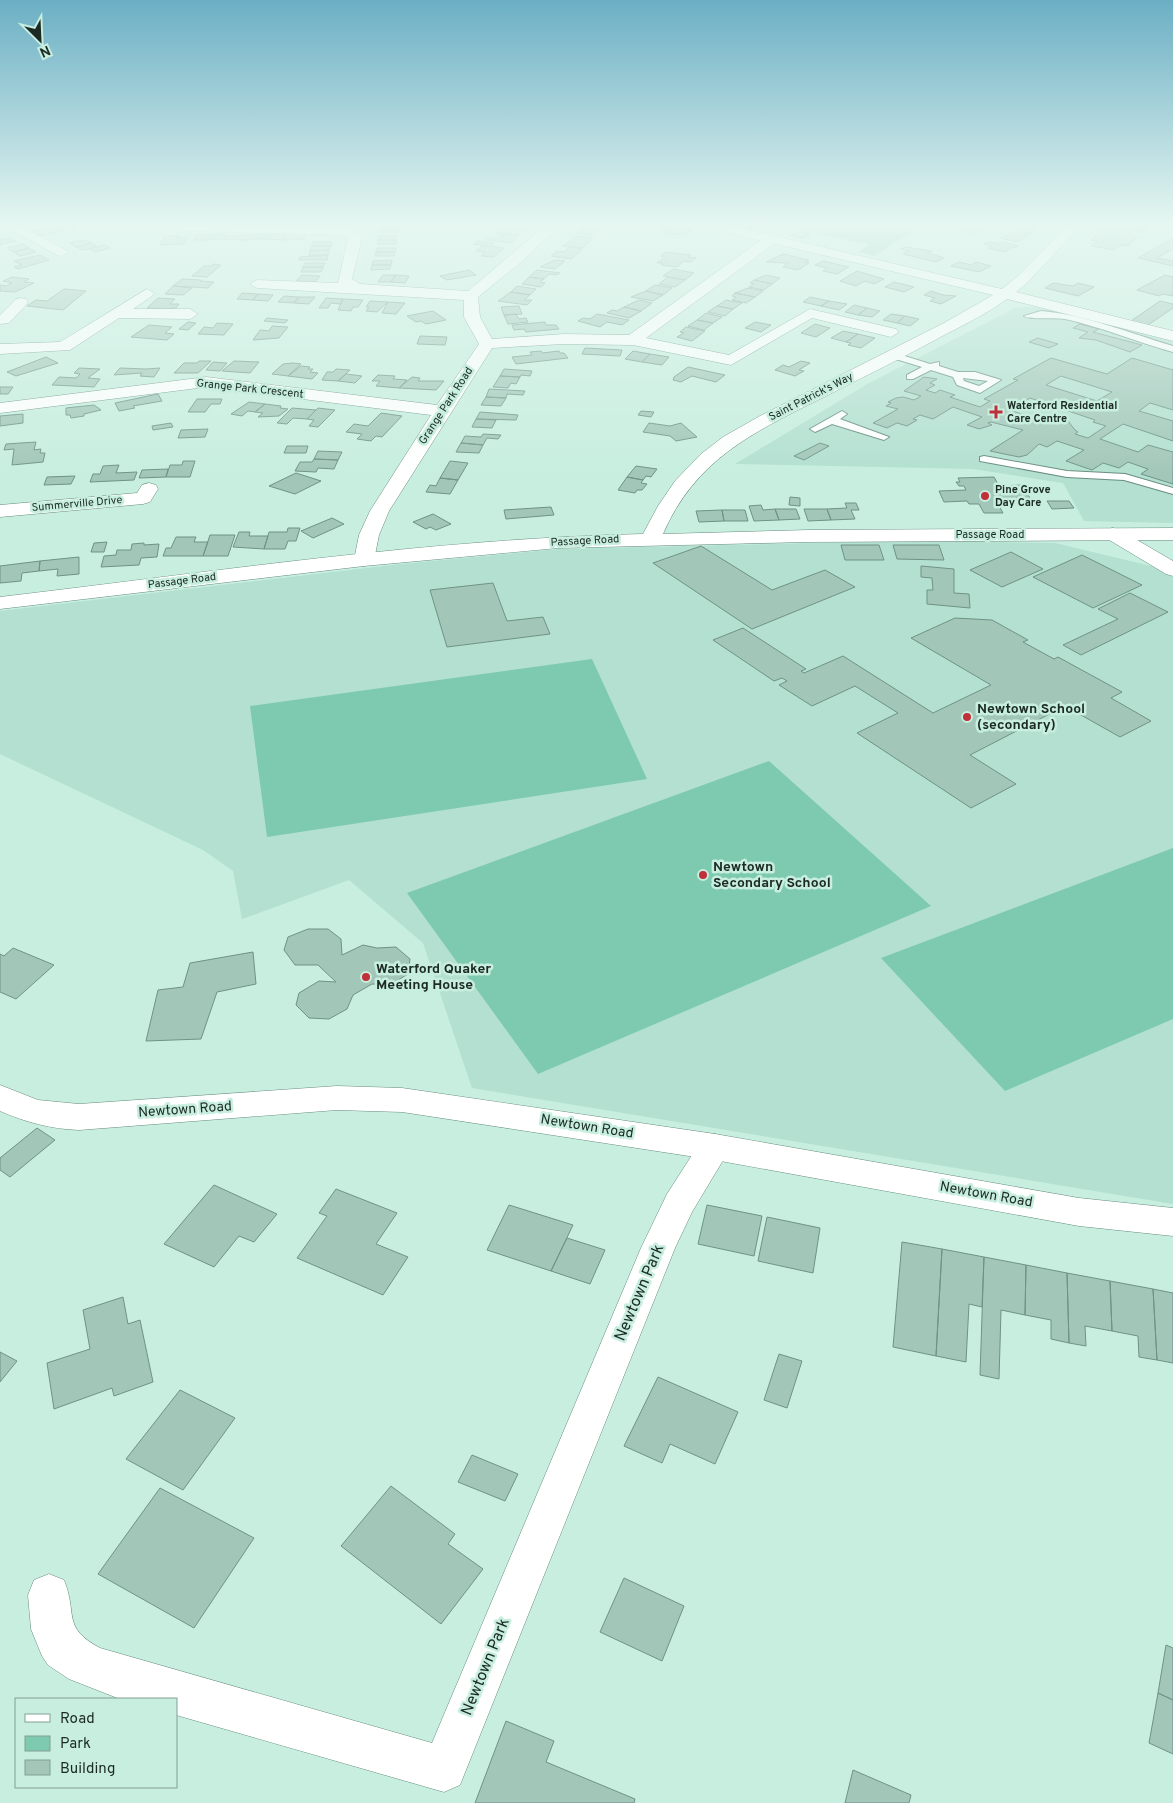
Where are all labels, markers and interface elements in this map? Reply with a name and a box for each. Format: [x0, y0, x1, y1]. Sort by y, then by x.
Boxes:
north arrow [15, 15, 65, 65]
text: N [37, 41, 53, 60]
street label: Grange Park Road [416, 365, 476, 447]
street label: Saint Patrick's Way [766, 370, 856, 424]
street label: Grange Park Crescent [196, 376, 304, 402]
place label: Waterford Residential Care Centre [1007, 399, 1117, 426]
marker: Waterford Residential Care Centre [989, 405, 1003, 419]
place label: Pine Grove Day Care [995, 483, 1051, 510]
marker: Pine Grove Day Care [979, 490, 991, 502]
street label: Summerville Drive [31, 493, 123, 515]
street label: Passage Road [956, 528, 1024, 542]
street label: Passage Road [550, 532, 620, 550]
street label: Passage Road [147, 570, 217, 592]
place label: Newtown School (secondary) [977, 701, 1085, 734]
marker: Newtown School (secondary) [961, 711, 973, 723]
place label: Newtown Secondary School [713, 859, 831, 892]
marker: Newtown Secondary School [697, 869, 709, 881]
place label: Waterford Quaker Meeting House [376, 961, 491, 994]
marker: Waterford Quaker Meeting House [360, 971, 372, 983]
street label: Newtown Road [138, 1098, 232, 1122]
street label: Newtown Road [539, 1111, 635, 1143]
street label: Newtown Road [938, 1178, 1034, 1212]
street label: Newtown Park [611, 1242, 669, 1344]
street label: Newtown Park [457, 1615, 515, 1719]
legend [15, 1698, 178, 1788]
text: Road [60, 1710, 95, 1729]
text: Park [60, 1735, 91, 1754]
text: Building [60, 1760, 115, 1779]

